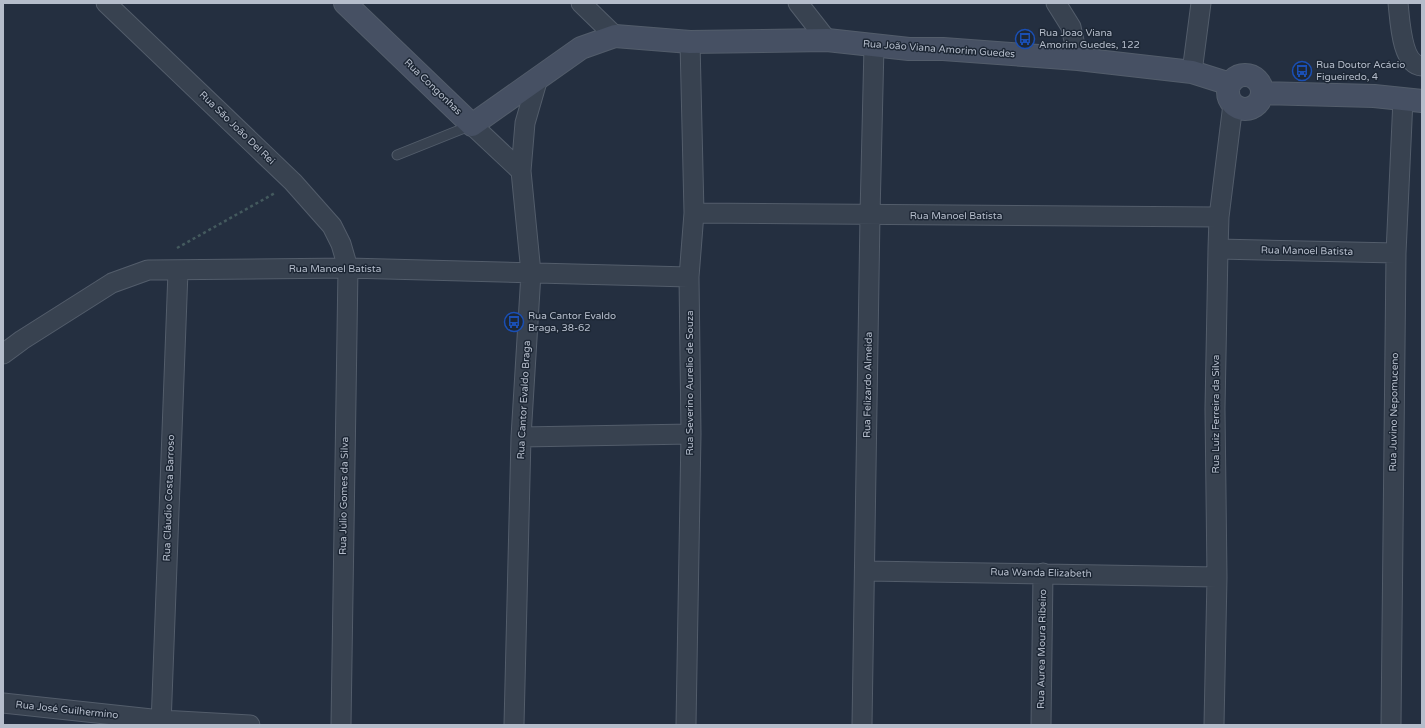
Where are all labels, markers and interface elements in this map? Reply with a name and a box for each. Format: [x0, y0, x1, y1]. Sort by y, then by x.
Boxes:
place label: Rua Joao Viana Amorim Guedes, 122 [1039, 27, 1140, 51]
bus stop icon: Rua Joao Viana Amorim Guedes, 122 [1014, 28, 1036, 50]
street label: Rua João Viana Amorim Guedes [862, 38, 1016, 60]
street label: Rua Congonhas [402, 56, 464, 118]
place label: Rua Doutor Acácio Figueiredo, 4 [1316, 59, 1405, 83]
bus stop icon: Rua Doutor Acácio Figueiredo, 4 [1291, 60, 1313, 82]
street label: Rua São João Del Rei [197, 89, 277, 167]
street label: Rua Manoel Batista [910, 210, 1002, 222]
street label: Rua Manoel Batista [1261, 244, 1353, 258]
street label: Rua Manoel Batista [289, 263, 381, 275]
place label: Rua Cantor Evaldo Braga, 38-62 [528, 310, 616, 334]
street label: Rua Severino Aurelio de Souza [684, 310, 696, 456]
bus stop icon: Rua Cantor Evaldo Braga, 38-62 [503, 311, 525, 333]
street label: Rua Felizardo Almeida [861, 332, 875, 438]
street label: Rua Cantor Evaldo Braga [515, 340, 533, 460]
street label: Rua Juvino Nepomuceno [1387, 352, 1401, 472]
street label: Rua Luiz Ferreira da Silva [1210, 355, 1222, 473]
street label: Rua Cláudio Costa Barroso [161, 434, 177, 562]
street label: Rua Júlio Gomes da Silva [337, 437, 351, 555]
street label: Rua Wanda Elizabeth [990, 566, 1092, 580]
street label: Rua Aurea Moura Ribeiro [1035, 589, 1049, 709]
street label: Rua José Guilhermino [15, 699, 119, 721]

